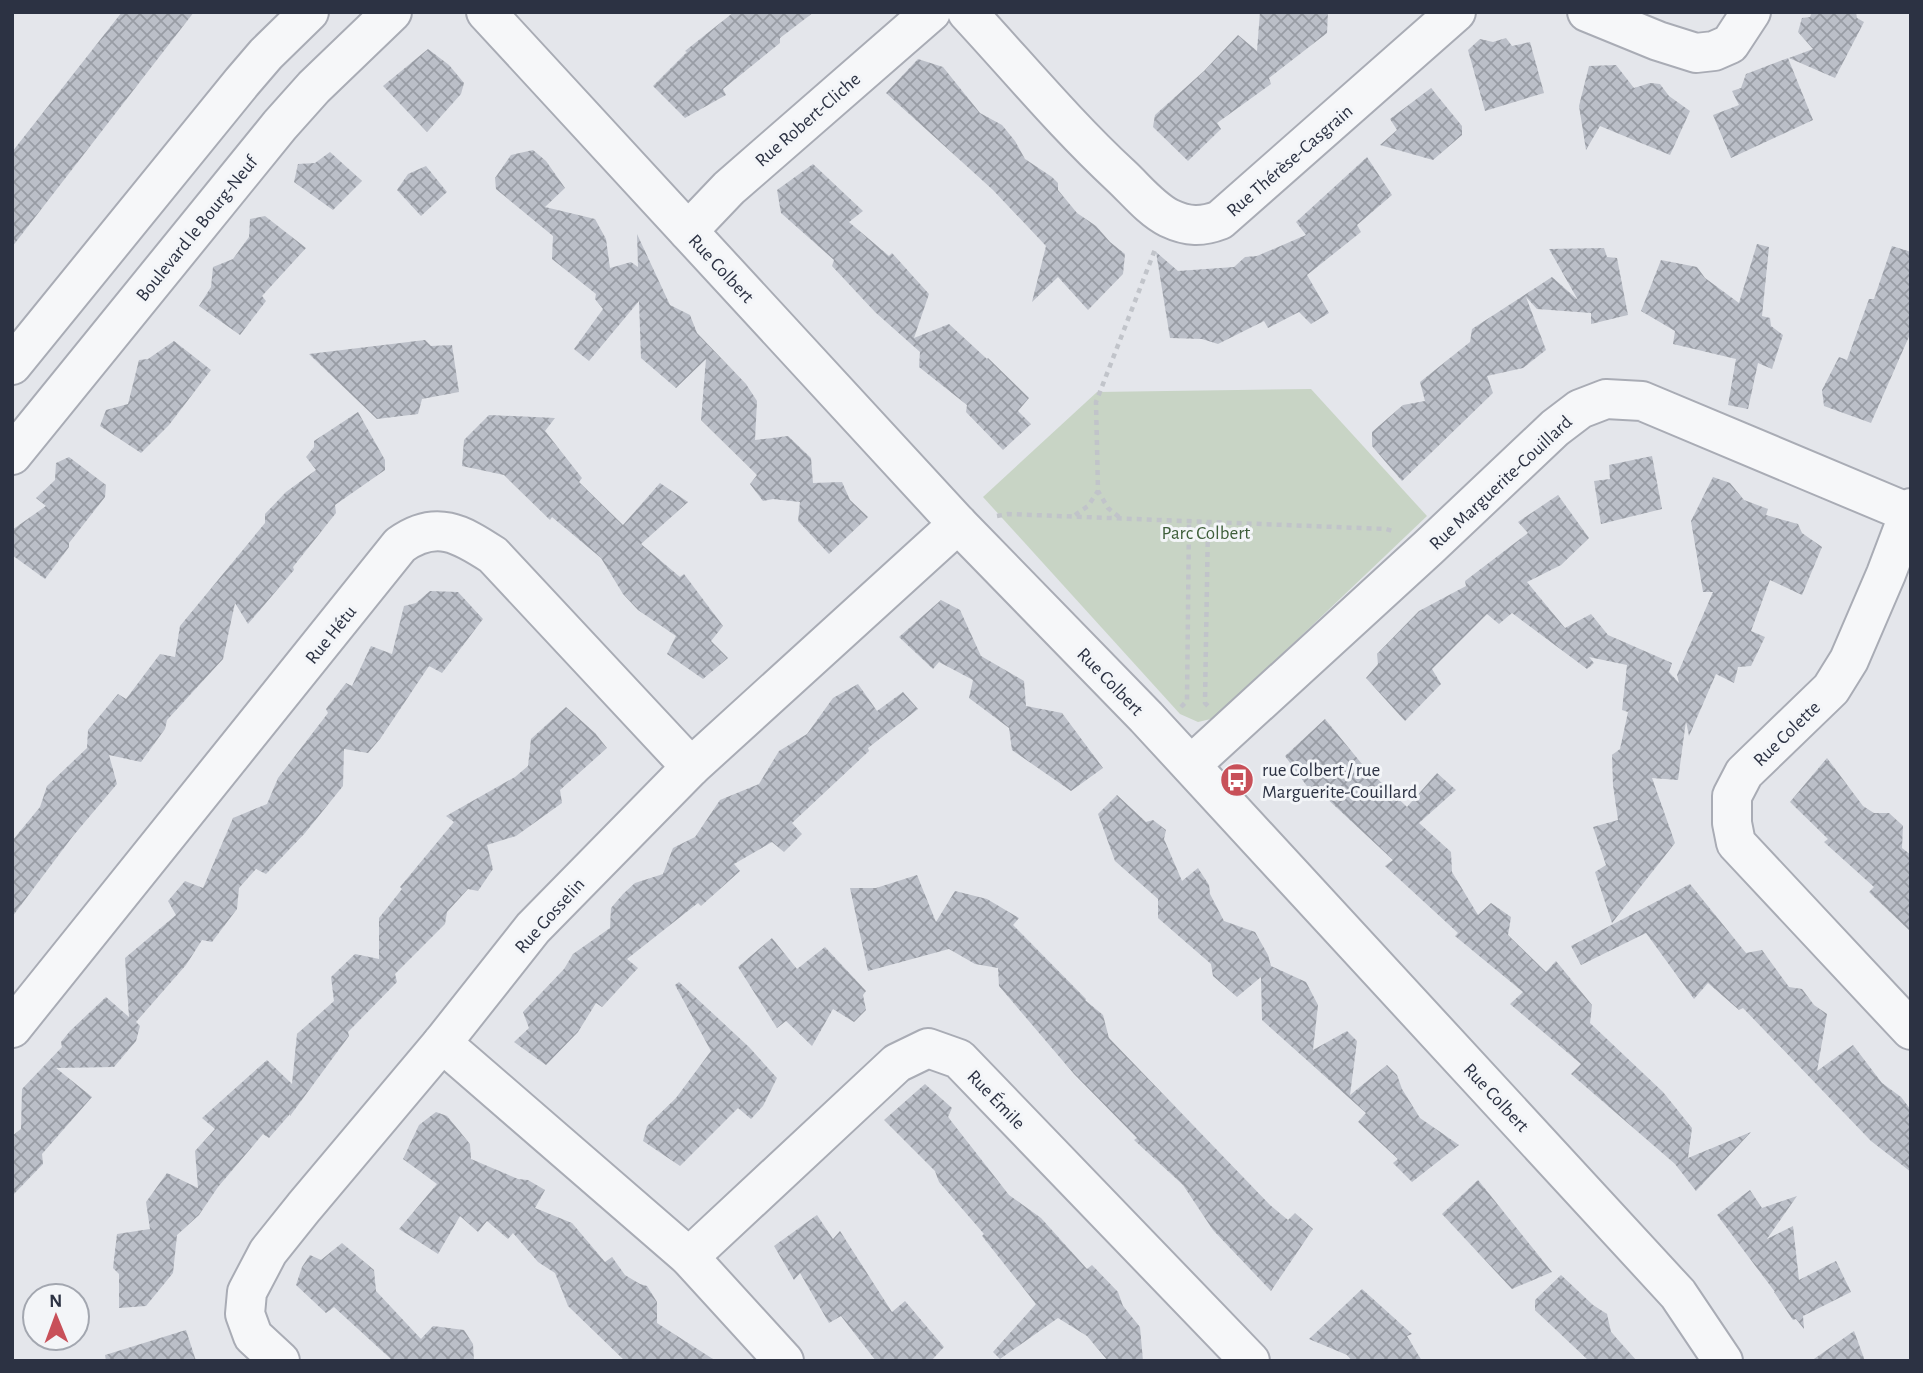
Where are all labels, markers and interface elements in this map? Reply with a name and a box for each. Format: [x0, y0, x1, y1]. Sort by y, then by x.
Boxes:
street label: Rue Robert-Cliche [752, 70, 864, 171]
street label: Rue Thérèse-Casgrain [1223, 101, 1357, 221]
street label: Boulevard le Bourg-Neuf [133, 152, 262, 305]
street label: Rue Colbert [685, 231, 757, 307]
street label: Rue Marguerite-Couillard [1426, 412, 1576, 554]
park label: Parc Colbert [1162, 524, 1250, 543]
street label: Rue Hétu [302, 602, 360, 668]
street label: Rue Colbert [1073, 645, 1147, 720]
street label: Rue Colette [1750, 698, 1824, 770]
bus stop icon: rue Colbert / rue Marguerite-Couillard [1218, 761, 1256, 799]
place label: rue Colbert / rue Marguerite-Couillard [1262, 761, 1418, 802]
street label: Rue Gosselin [512, 875, 589, 957]
street label: Rue Colbert [1460, 1060, 1532, 1136]
street label: Rue Émile [963, 1065, 1030, 1133]
north arrow [21, 1282, 91, 1352]
text: N [49, 1292, 63, 1311]

